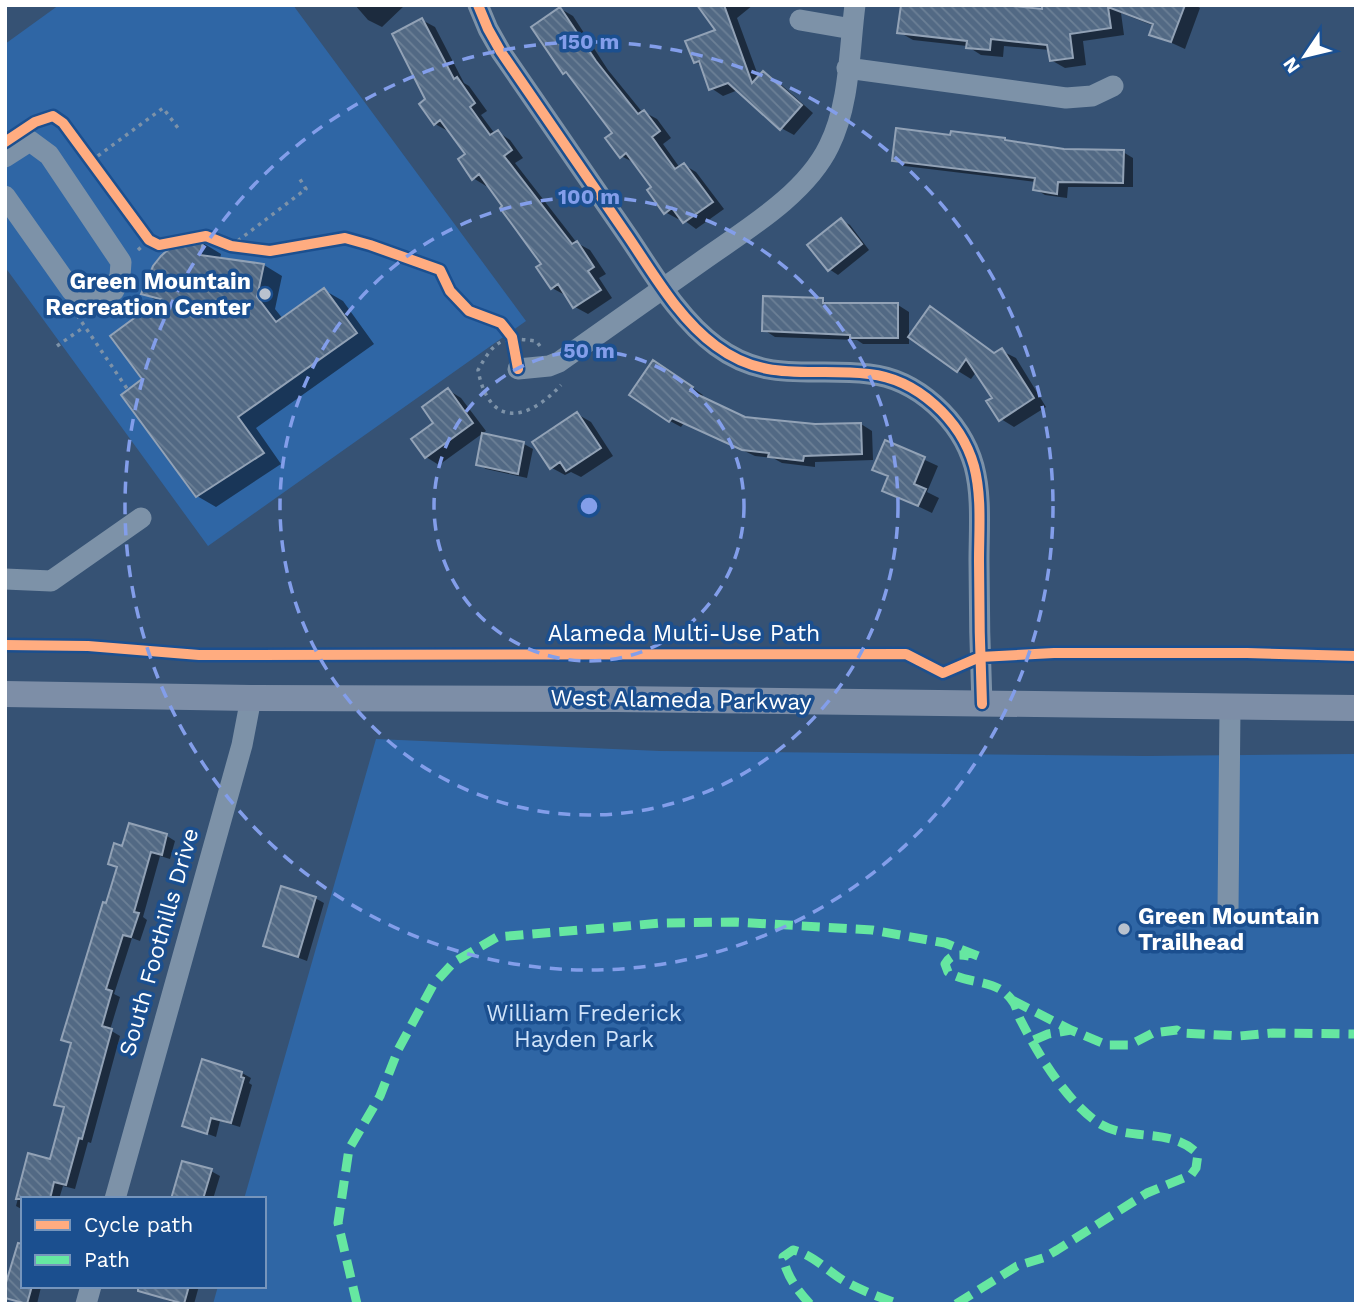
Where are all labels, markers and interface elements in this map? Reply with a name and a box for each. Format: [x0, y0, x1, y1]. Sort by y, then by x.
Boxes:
north arrow [1270, 21, 1340, 91]
text: 150 m [559, 29, 619, 54]
text: N [1278, 53, 1305, 78]
text: 100 m [558, 184, 620, 209]
place label: Green Mountain Recreation Center [45, 268, 251, 321]
marker: Green Mountain Recreation Center [257, 286, 273, 302]
text: 50 m [563, 338, 615, 363]
centre of rings [577, 494, 601, 518]
street label: Alameda Multi-Use Path [548, 620, 820, 647]
street label: West Alameda Parkway [550, 684, 812, 716]
street label: South Foothills Drive [114, 825, 204, 1059]
place label: Green Mountain Trailhead [1138, 903, 1319, 956]
marker: Green Mountain Trailhead [1116, 921, 1132, 937]
park label: William Frederick Hayden Park [486, 1000, 682, 1053]
legend [21, 1197, 266, 1288]
text: Cycle path [84, 1212, 193, 1237]
text: Path [84, 1247, 130, 1272]

